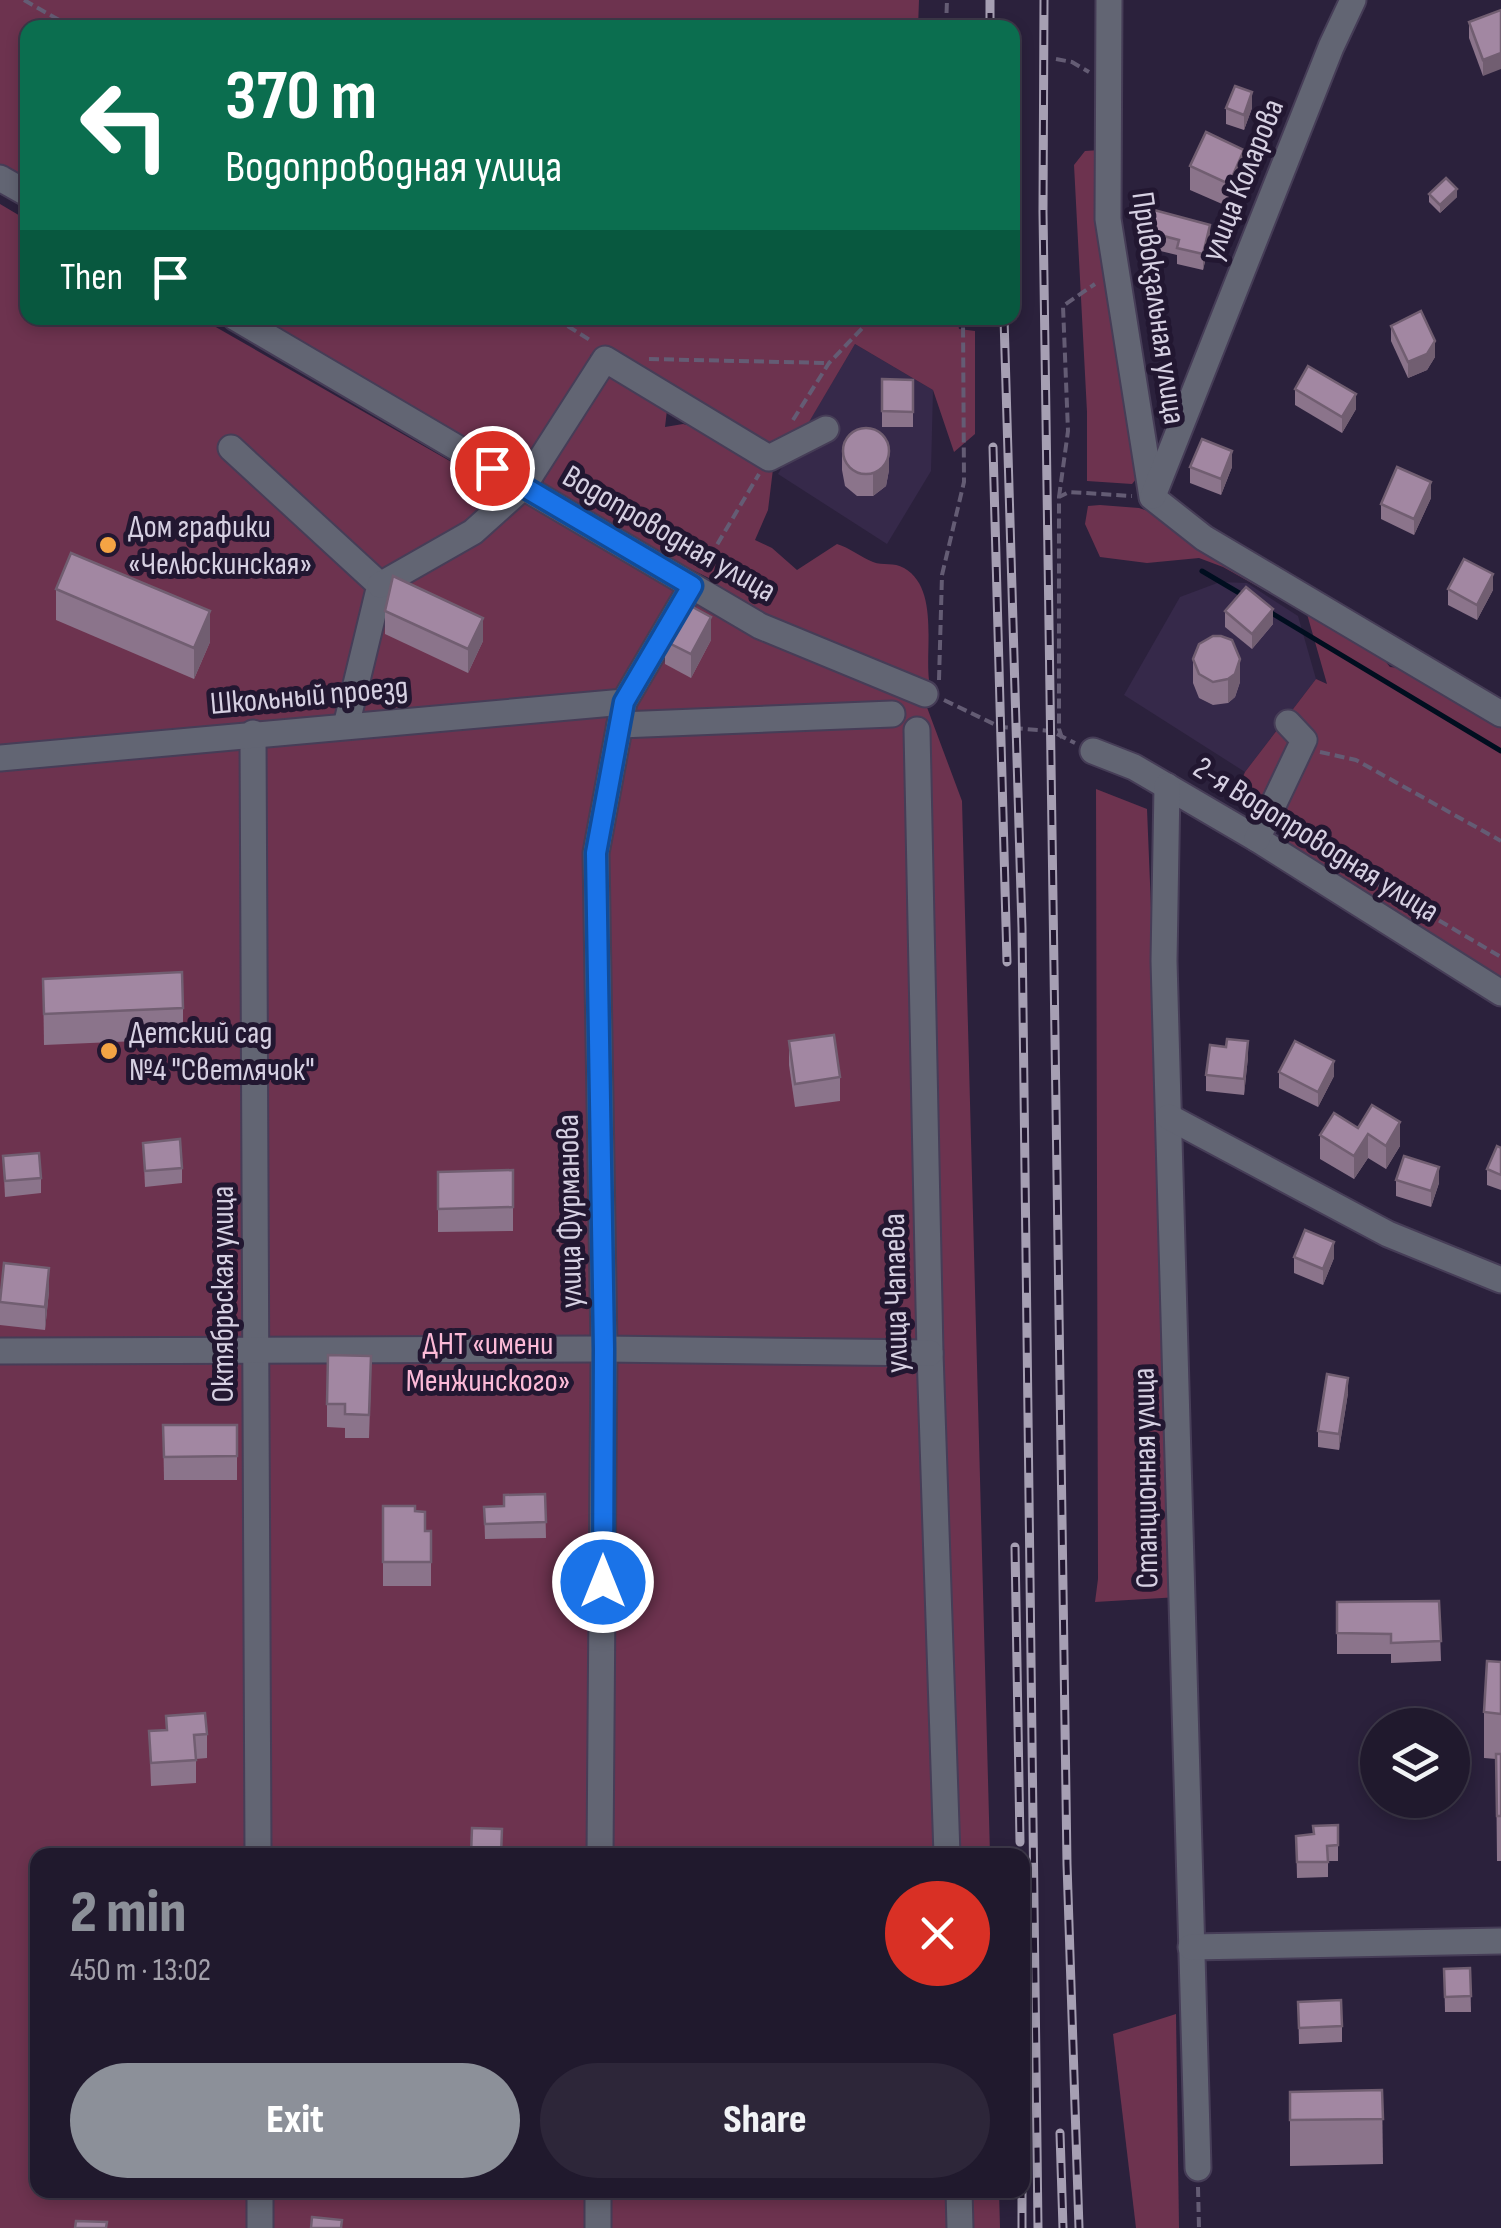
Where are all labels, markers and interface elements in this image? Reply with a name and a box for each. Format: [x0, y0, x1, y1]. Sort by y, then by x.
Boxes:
text: 370 m [225, 55, 377, 139]
icon: left [60, 60, 190, 190]
street label: улица Коларова [1193, 93, 1293, 267]
text: Водопроводная улица [225, 140, 562, 195]
street label: Привокзальная улица [1122, 189, 1194, 427]
icon: arrive [143, 250, 198, 305]
text: Then [60, 255, 123, 300]
pin [450, 426, 535, 511]
icon: arrive [465, 441, 520, 496]
street label: Водопроводная улица [555, 457, 783, 611]
place label: Дом графики «Челюскинская» [128, 508, 312, 584]
marker: Дом графики «Челюскинская» [97, 534, 119, 556]
street label: Школьный проезд [208, 668, 410, 724]
street label: 2-я Водопроводная улица [1186, 749, 1446, 931]
place label: Детский сад №4 "Светлячок" [129, 1014, 314, 1090]
marker: Детский сад №4 "Светлячок" [98, 1040, 120, 1062]
street label: улица Фурманова [549, 1114, 591, 1308]
street label: Октябрьская улица [204, 1186, 243, 1402]
street label: улица Чапаева [875, 1213, 917, 1373]
park label: ДНТ «имени Менжинского» [406, 1325, 570, 1401]
street label: Станционная улица [1125, 1367, 1167, 1589]
position arrow [551, 1530, 655, 1634]
map controls [1360, 1708, 1470, 1818]
button: layers [1360, 1708, 1470, 1818]
text: 2 min [70, 1877, 186, 1949]
button: close [885, 1881, 990, 1986]
text: 450 m · 13:02 [70, 1951, 211, 1990]
button: Exit [70, 2063, 520, 2178]
button: Share [540, 2063, 990, 2178]

